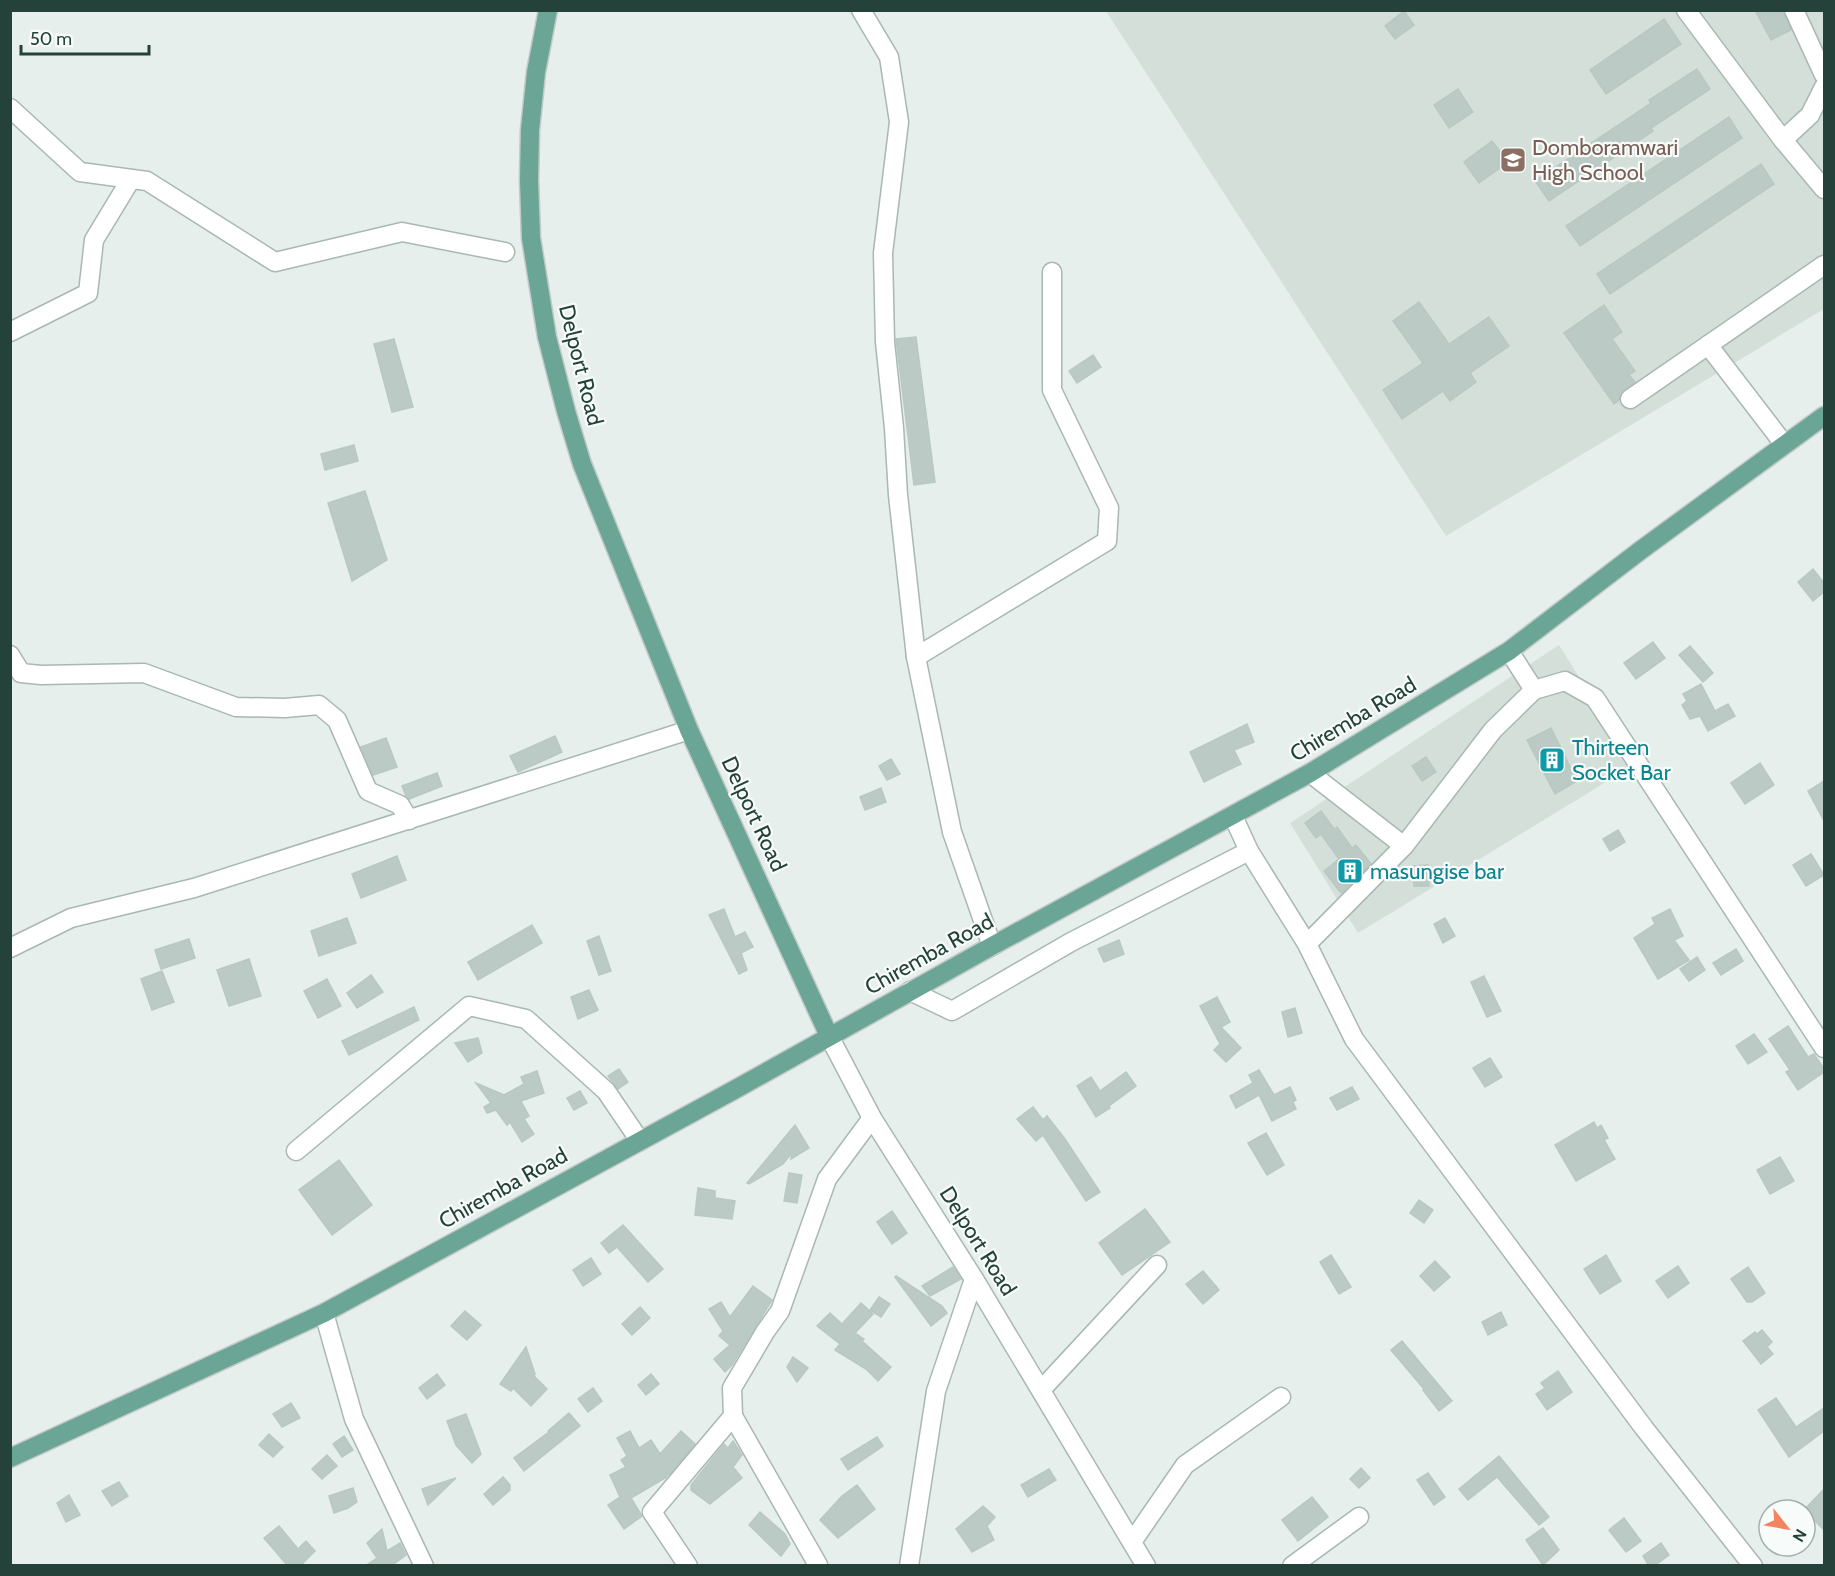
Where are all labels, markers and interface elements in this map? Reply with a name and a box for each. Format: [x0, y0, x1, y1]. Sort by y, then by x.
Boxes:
scale bar [21, 18, 148, 56]
text: 50 m [30, 28, 72, 50]
place label: Domboramwari High School [1532, 134, 1678, 186]
school or university icon: Domboramwari High School [1498, 145, 1528, 175]
street label: Delport Road [553, 302, 609, 428]
street label: Chiremba Road [1285, 671, 1421, 767]
place label: Thirteen Socket Bar [1572, 734, 1671, 786]
building icon: Thirteen Socket Bar [1537, 745, 1567, 775]
street label: Delport Road [716, 752, 792, 876]
building icon: masungise bar [1335, 856, 1365, 886]
place label: masungise bar [1370, 858, 1504, 885]
street label: Chiremba Road [860, 908, 998, 1000]
street label: Chiremba Road [434, 1142, 572, 1234]
street label: Delport Road [934, 1181, 1022, 1301]
north arrow [1757, 1498, 1817, 1558]
text: N [1788, 1526, 1810, 1545]

